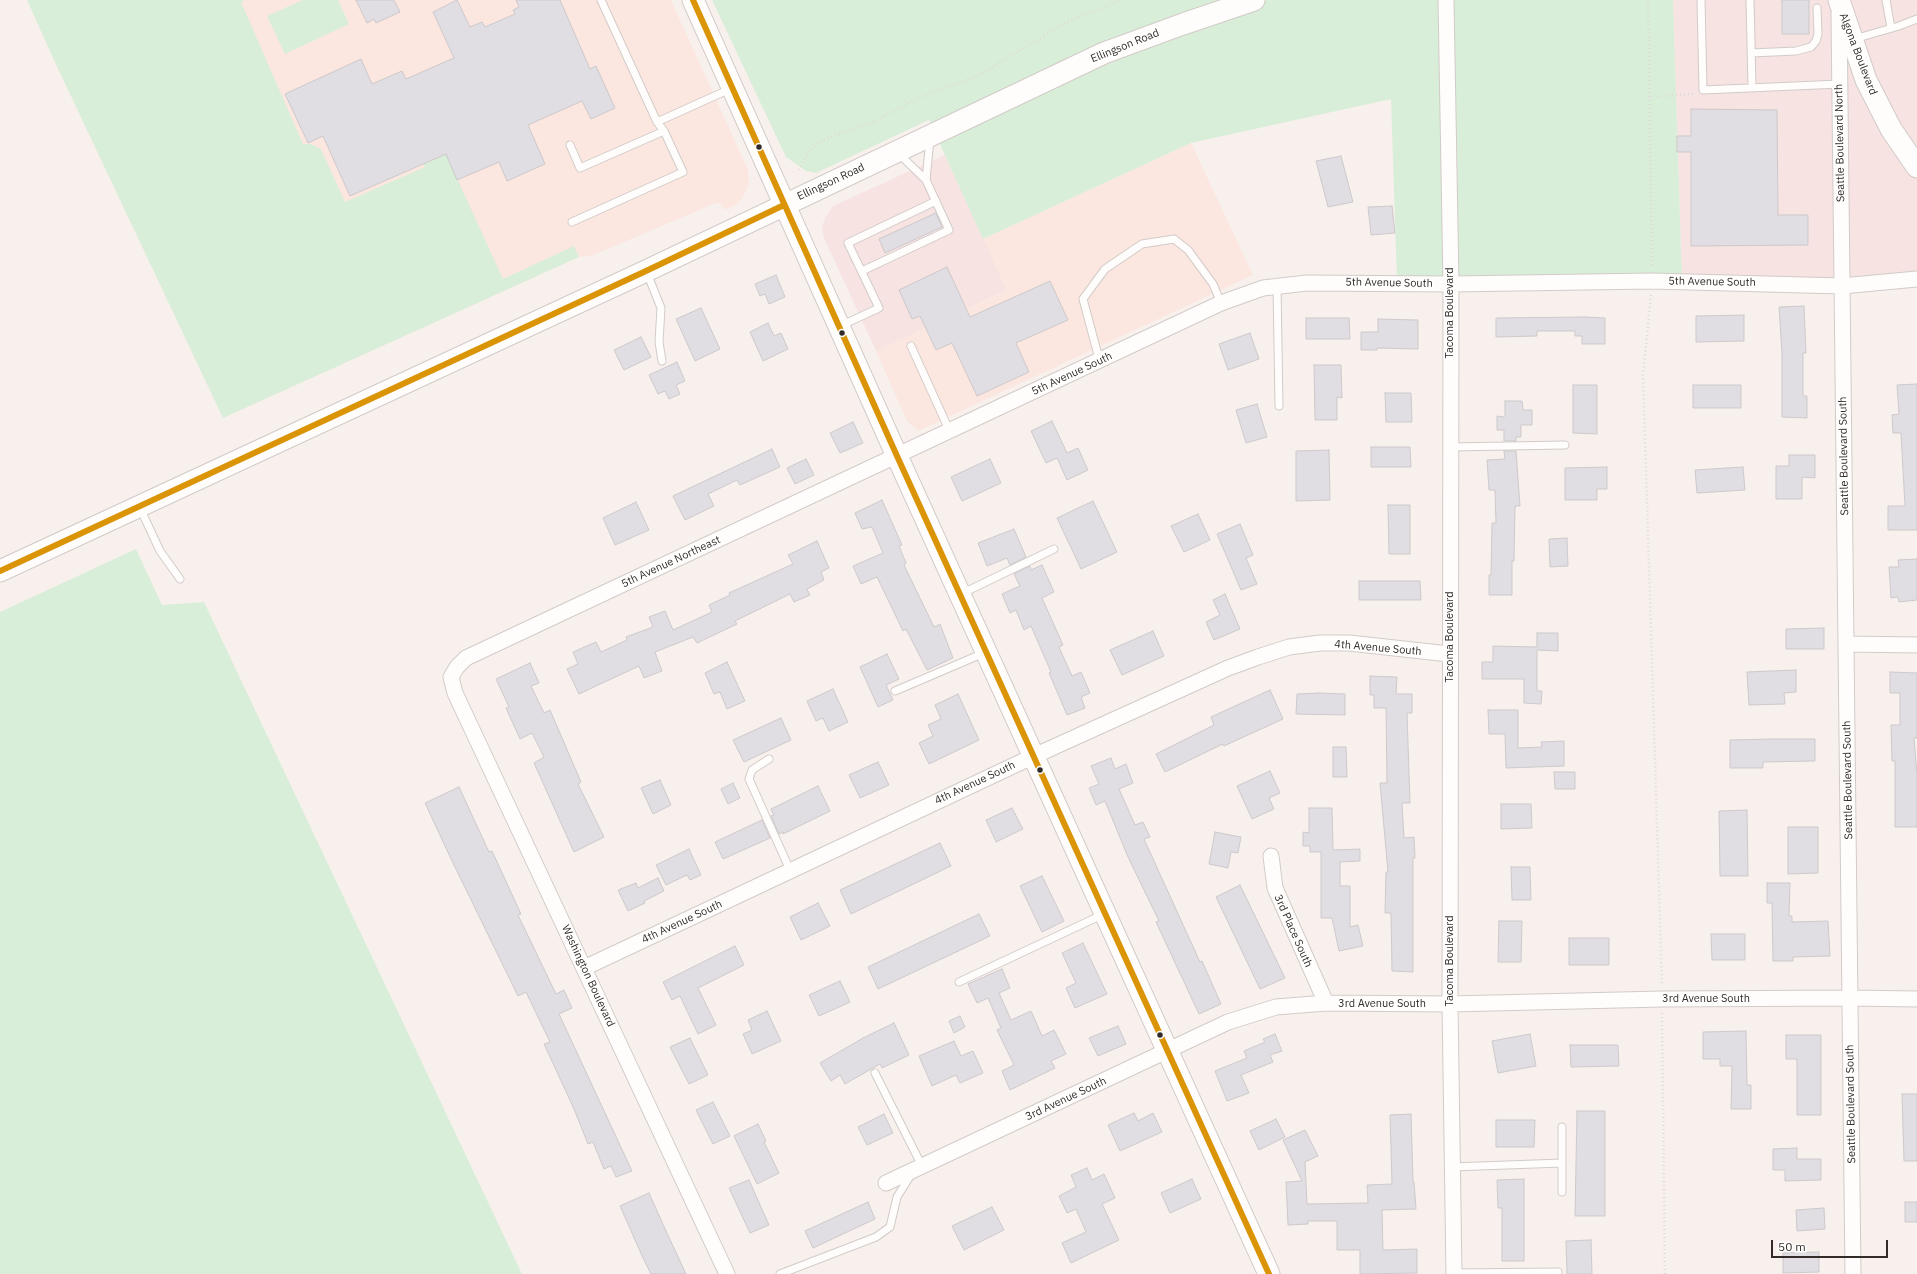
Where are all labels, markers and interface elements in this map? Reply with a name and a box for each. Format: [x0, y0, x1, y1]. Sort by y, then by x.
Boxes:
street label: Algona Boulevard [1836, 11, 1880, 97]
street label: Ellingson Road [1089, 26, 1161, 66]
street label: Seattle Boulevard North [1832, 84, 1848, 202]
unlabelled marker [754, 142, 764, 152]
street label: Ellingson Road [795, 161, 867, 203]
street label: Tacoma Boulevard [1443, 267, 1457, 359]
street label: 5th Avenue South [1668, 275, 1756, 289]
street label: 5th Avenue South [1345, 276, 1433, 290]
unlabelled marker [837, 328, 847, 338]
street label: 5th Avenue South [1030, 350, 1114, 398]
street label: Seattle Boulevard South [1836, 396, 1852, 516]
street label: 5th Avenue Northeast [619, 533, 723, 591]
street label: Tacoma Boulevard [1443, 591, 1457, 683]
street label: 4th Avenue South [1334, 638, 1422, 658]
street label: Seattle Boulevard South [1840, 720, 1856, 840]
street label: 4th Avenue South [933, 759, 1017, 807]
unlabelled marker [1035, 765, 1045, 775]
street label: 3rd Place South [1271, 893, 1315, 969]
street label: 4th Avenue South [640, 898, 724, 946]
street label: Tacoma Boulevard [1443, 915, 1457, 1007]
street label: Washington Boulevard [559, 923, 617, 1029]
street label: 3rd Avenue South [1662, 992, 1750, 1006]
street label: 3rd Avenue South [1338, 997, 1426, 1011]
unlabelled marker [1155, 1030, 1165, 1040]
street label: Seattle Boulevard South [1843, 1044, 1859, 1164]
street label: 3rd Avenue South [1023, 1074, 1109, 1124]
scale bar [1773, 1232, 1890, 1258]
text: 50 m [1778, 1239, 1806, 1254]

